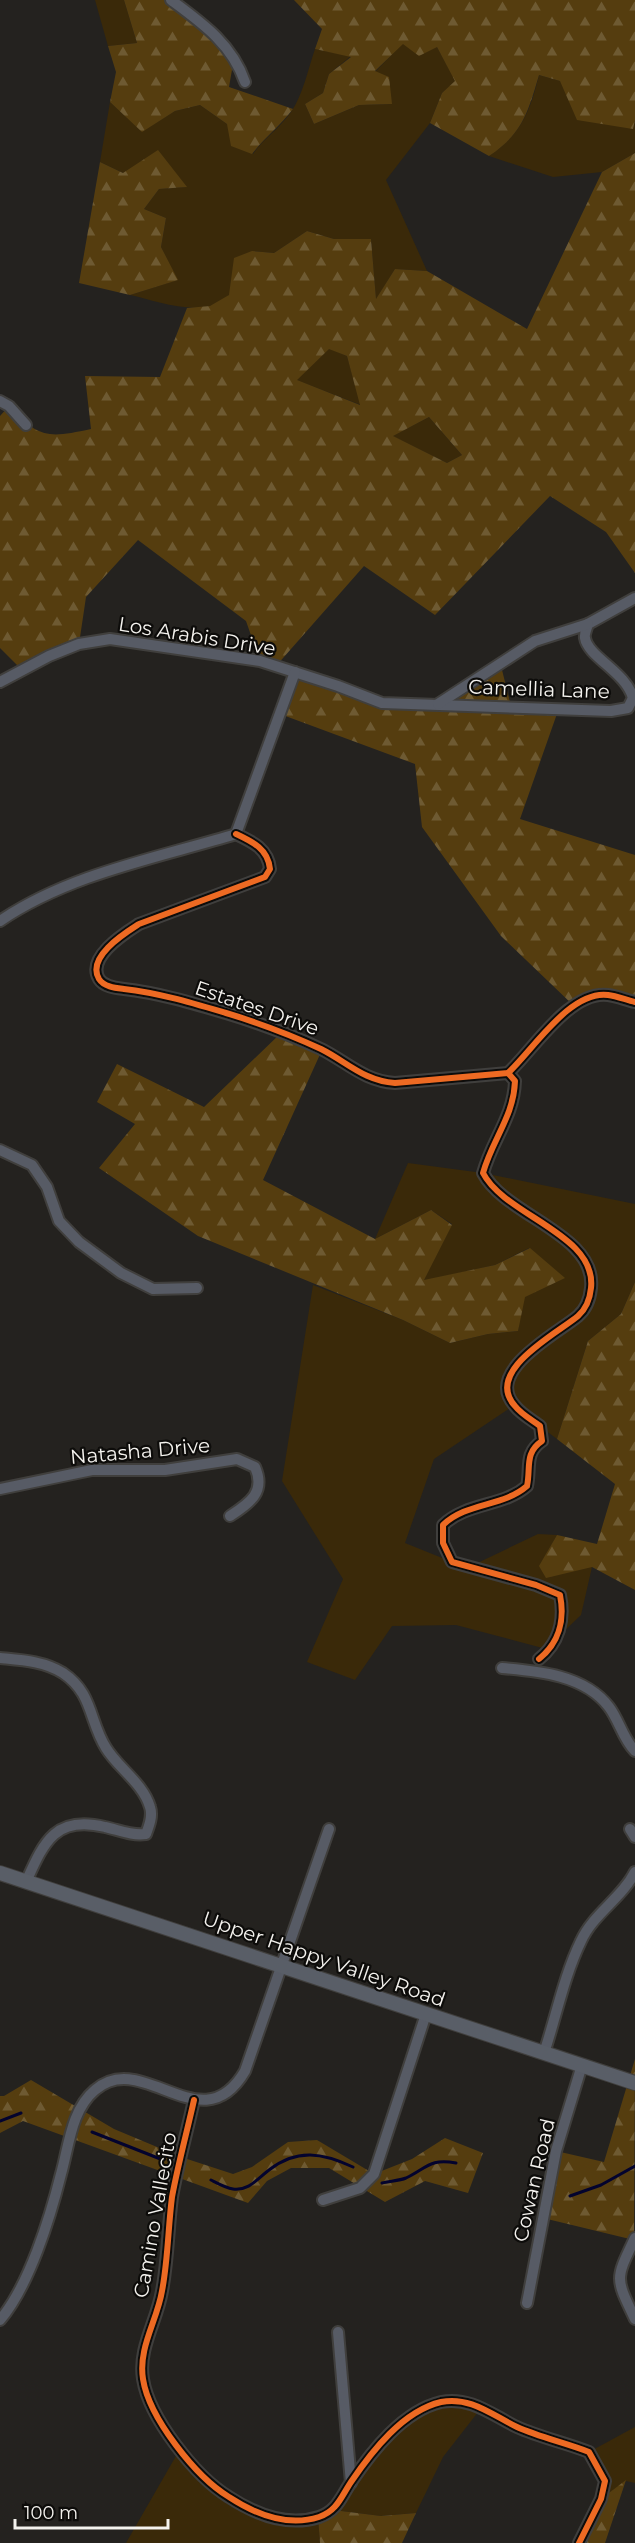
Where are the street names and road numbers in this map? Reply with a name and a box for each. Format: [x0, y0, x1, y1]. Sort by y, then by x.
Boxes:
street label: Los Arabis Drive [117, 612, 277, 660]
street label: Camellia Lane [468, 675, 610, 703]
street label: Estates Drive [192, 976, 322, 1040]
street label: Natasha Drive [69, 1433, 211, 1469]
street label: Upper Happy Valley Road [200, 1906, 448, 2012]
street label: Cowan Road [508, 2116, 560, 2244]
street label: Camino Vallecito [129, 2130, 181, 2300]

